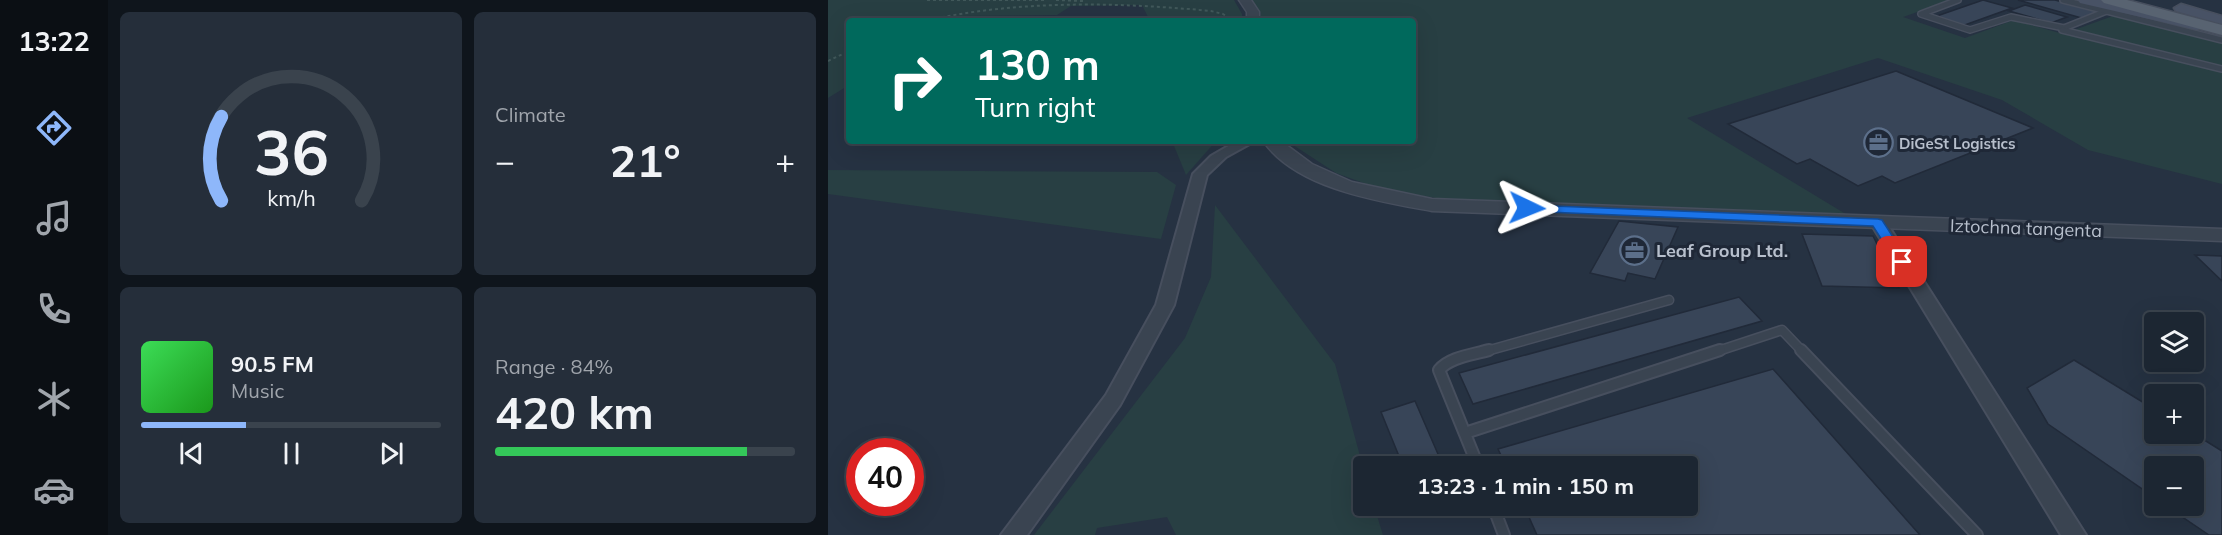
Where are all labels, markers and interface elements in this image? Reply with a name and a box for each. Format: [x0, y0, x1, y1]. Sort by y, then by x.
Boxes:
text: 13:22 [18, 24, 90, 58]
text: 130 m [975, 38, 1100, 91]
icon: right [876, 42, 954, 120]
text: Turn right [975, 90, 1095, 124]
text: Climate [495, 102, 566, 127]
icon: directions [33, 107, 75, 149]
text: 36 [254, 112, 328, 191]
office icon: DiGeSt Logistics [1862, 127, 1894, 159]
text: 21° [609, 132, 681, 188]
place label: DiGeSt Logistics [1899, 134, 2016, 153]
text: − [495, 140, 515, 181]
text: + [775, 140, 795, 181]
position arrow [1495, 176, 1559, 240]
text: km/h [267, 184, 315, 211]
icon: music [33, 197, 75, 239]
street label: Iztochna tangenta [1950, 214, 2102, 242]
office icon: Leaf Group Ltd. [1619, 234, 1651, 266]
pin [1876, 236, 1927, 287]
place label: Leaf Group Ltd. [1656, 239, 1788, 262]
icon: arrive [1885, 245, 1918, 278]
icon: phone [33, 288, 75, 330]
map controls [2144, 312, 2204, 516]
button: layers [2144, 312, 2204, 372]
text: 90.5 FM [231, 350, 314, 378]
text: Range · 84% [495, 354, 613, 379]
icon: climate [33, 378, 75, 420]
text: Music [231, 378, 284, 403]
text: 420 km [495, 384, 654, 440]
button: + [2144, 384, 2204, 444]
icon: previous [175, 437, 208, 470]
icon: pause [275, 437, 308, 470]
icon: next [375, 437, 408, 470]
speed limit sign: 40 [846, 438, 924, 516]
button: − [2144, 456, 2204, 516]
icon: car [33, 469, 75, 511]
text: 13:23 · 1 min · 150 m [1417, 472, 1634, 500]

